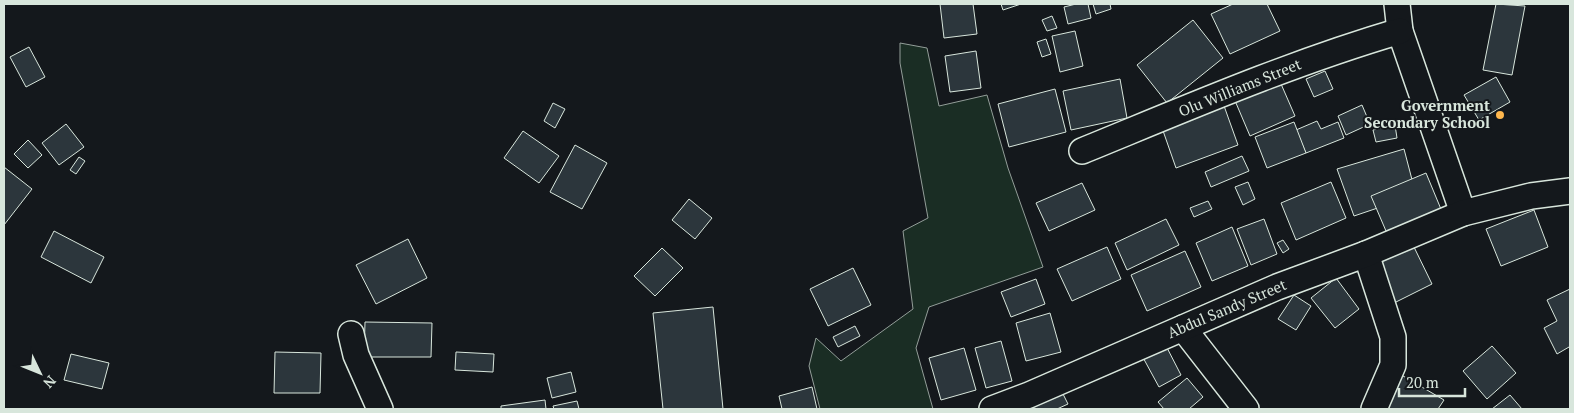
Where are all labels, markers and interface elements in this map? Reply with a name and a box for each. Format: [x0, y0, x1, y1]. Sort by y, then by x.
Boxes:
street label: Olu Williams Street [1175, 53, 1304, 121]
place label: Government Secondary School [1364, 95, 1490, 132]
marker: Government Secondary School [1494, 109, 1506, 121]
street label: Abdul Sandy Street [1164, 274, 1290, 342]
north arrow [15, 348, 65, 398]
scale bar [1399, 366, 1465, 398]
text: N [39, 372, 60, 393]
text: 20 m [1406, 372, 1439, 392]

